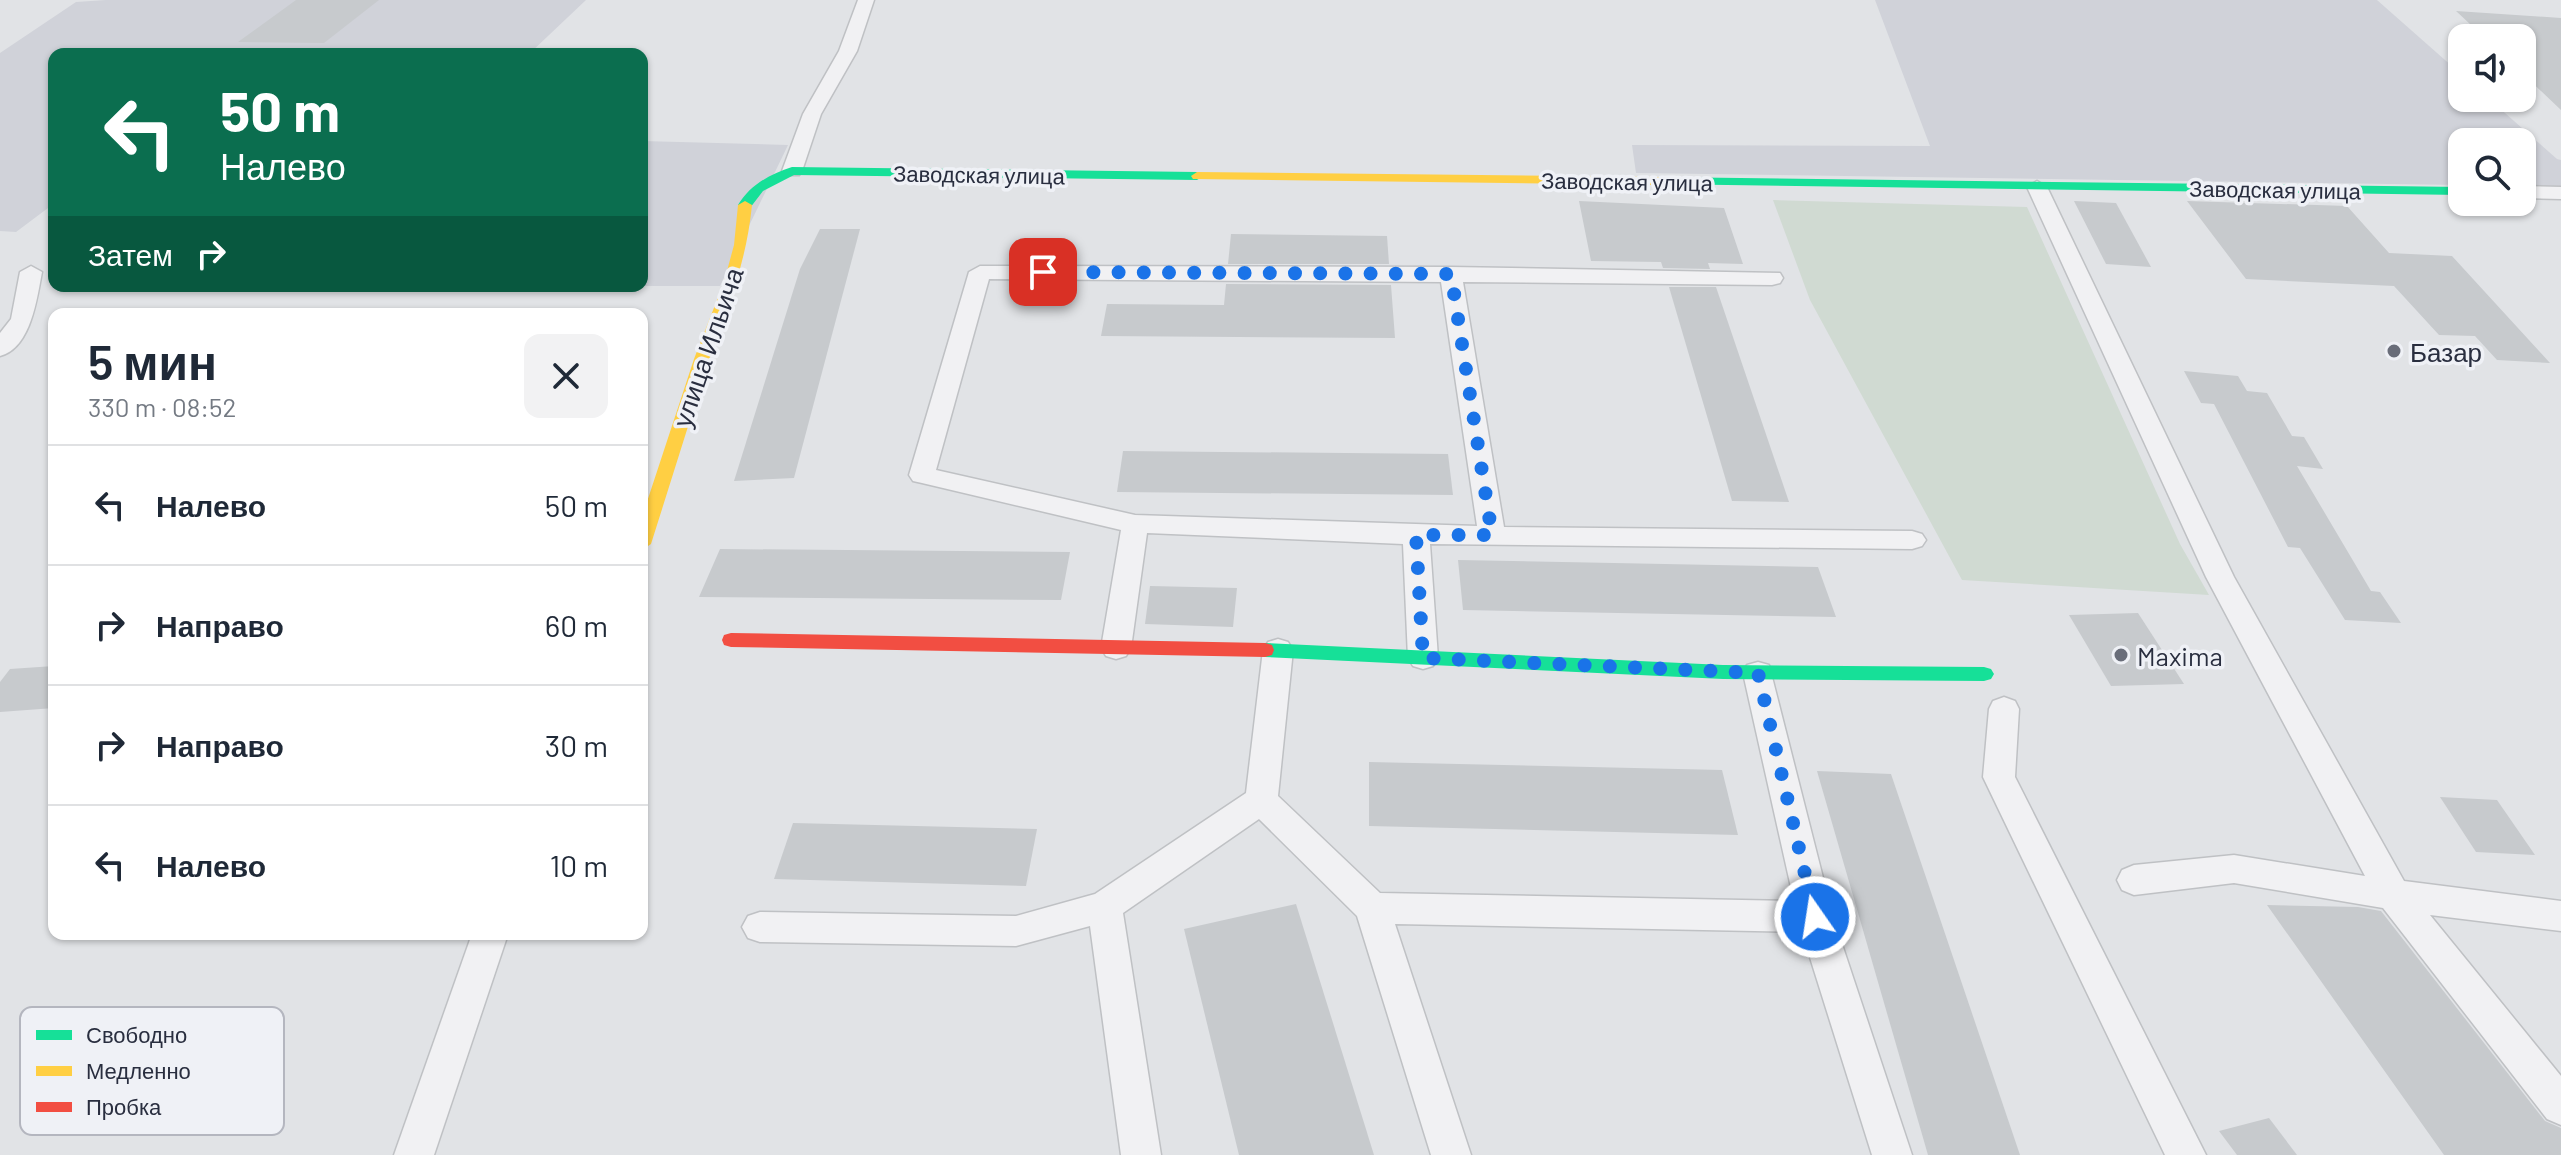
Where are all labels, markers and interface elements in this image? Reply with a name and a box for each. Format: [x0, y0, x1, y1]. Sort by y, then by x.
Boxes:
map controls [2448, 24, 2536, 216]
button: sound [2448, 24, 2536, 112]
text: 50 m [220, 76, 340, 143]
icon: left [88, 80, 192, 184]
button: search [2448, 128, 2536, 216]
text: Налево [220, 144, 346, 187]
street label: Заводская улица [893, 160, 1066, 190]
street label: Заводская улица [1541, 167, 1714, 197]
street label: Заводская улица [2189, 175, 2362, 205]
icon: right [189, 232, 233, 276]
text: Затем [88, 236, 173, 272]
pin [1009, 238, 1077, 306]
icon: arrive [1021, 250, 1065, 294]
street label: улица Ильича [665, 263, 749, 431]
text: 5 мин [88, 332, 217, 390]
button: close [524, 334, 608, 418]
place label: Базар [2410, 336, 2482, 367]
marker: Базар [2385, 342, 2403, 360]
text: 330 m · 08:52 [88, 391, 236, 422]
icon: left [88, 483, 132, 527]
text: Налево [156, 487, 266, 523]
text: 50 m [545, 487, 608, 523]
icon: right [88, 603, 132, 647]
text: Направо [156, 607, 284, 643]
text: 60 m [545, 607, 608, 643]
place label: Maxima [2137, 640, 2223, 671]
marker: Maxima [2112, 646, 2130, 664]
icon: right [88, 723, 132, 767]
text: Направо [156, 727, 284, 763]
text: 30 m [545, 727, 608, 763]
icon: left [88, 843, 132, 887]
text: Налево [156, 847, 266, 883]
text: 10 m [550, 847, 608, 883]
position arrow [1773, 875, 1857, 959]
legend [20, 1007, 284, 1135]
text: Свободно [86, 1021, 187, 1048]
text: Медленно [86, 1057, 191, 1084]
text: Пробка [86, 1093, 162, 1120]

